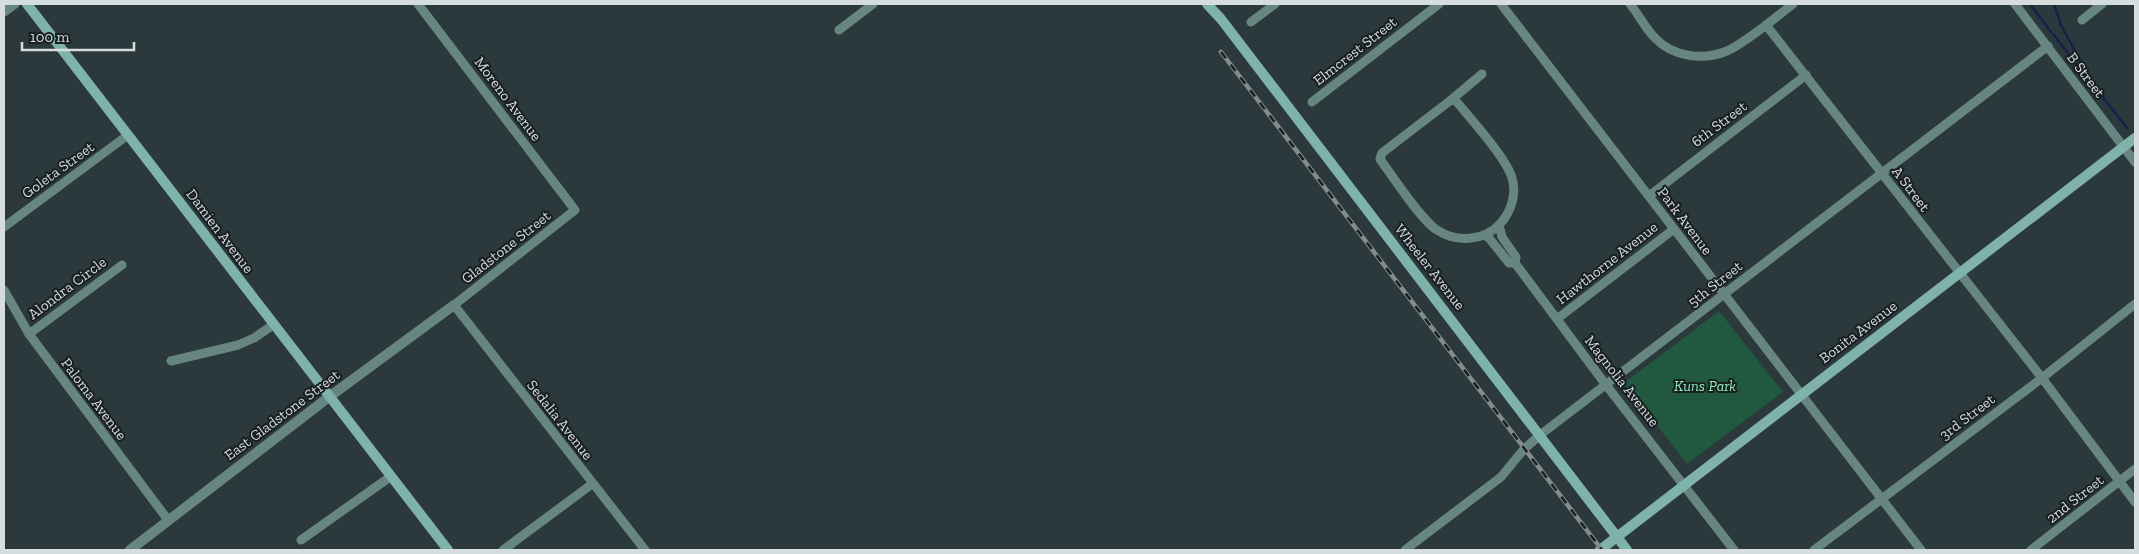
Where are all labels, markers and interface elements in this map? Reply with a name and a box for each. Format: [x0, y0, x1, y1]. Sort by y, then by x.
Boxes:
street label: Elmcrest Street [1310, 13, 1401, 89]
scale bar [22, 20, 135, 52]
text: 100 m [30, 28, 69, 46]
street label: B Street [2063, 49, 2109, 102]
street label: Moreno Avenue [471, 53, 545, 145]
street label: 6th Street [1688, 97, 1751, 151]
street label: Goleta Street [18, 138, 98, 202]
street label: A Street [1888, 163, 1934, 216]
street label: Park Avenue [1654, 184, 1716, 258]
street label: Damien Avenue [182, 185, 258, 277]
street label: Gladstone Street [458, 206, 555, 287]
street label: Hawthorne Avenue [1553, 218, 1661, 308]
street label: Wheeler Avenue [1391, 220, 1469, 314]
street label: Alondra Circle [24, 253, 110, 323]
street label: 5th Street [1684, 257, 1746, 311]
street label: Bonita Avenue [1816, 297, 1900, 367]
street label: Magnolia Avenue [1581, 332, 1663, 430]
street label: Paloma Avenue [57, 354, 131, 444]
street label: East Gladstone Street [221, 365, 344, 464]
street label: Sedalia Avenue [523, 376, 597, 464]
park label: Kuns Park [1674, 377, 1736, 395]
street label: 3rd Street [1936, 390, 1999, 444]
street label: 2nd Street [2043, 471, 2107, 527]

